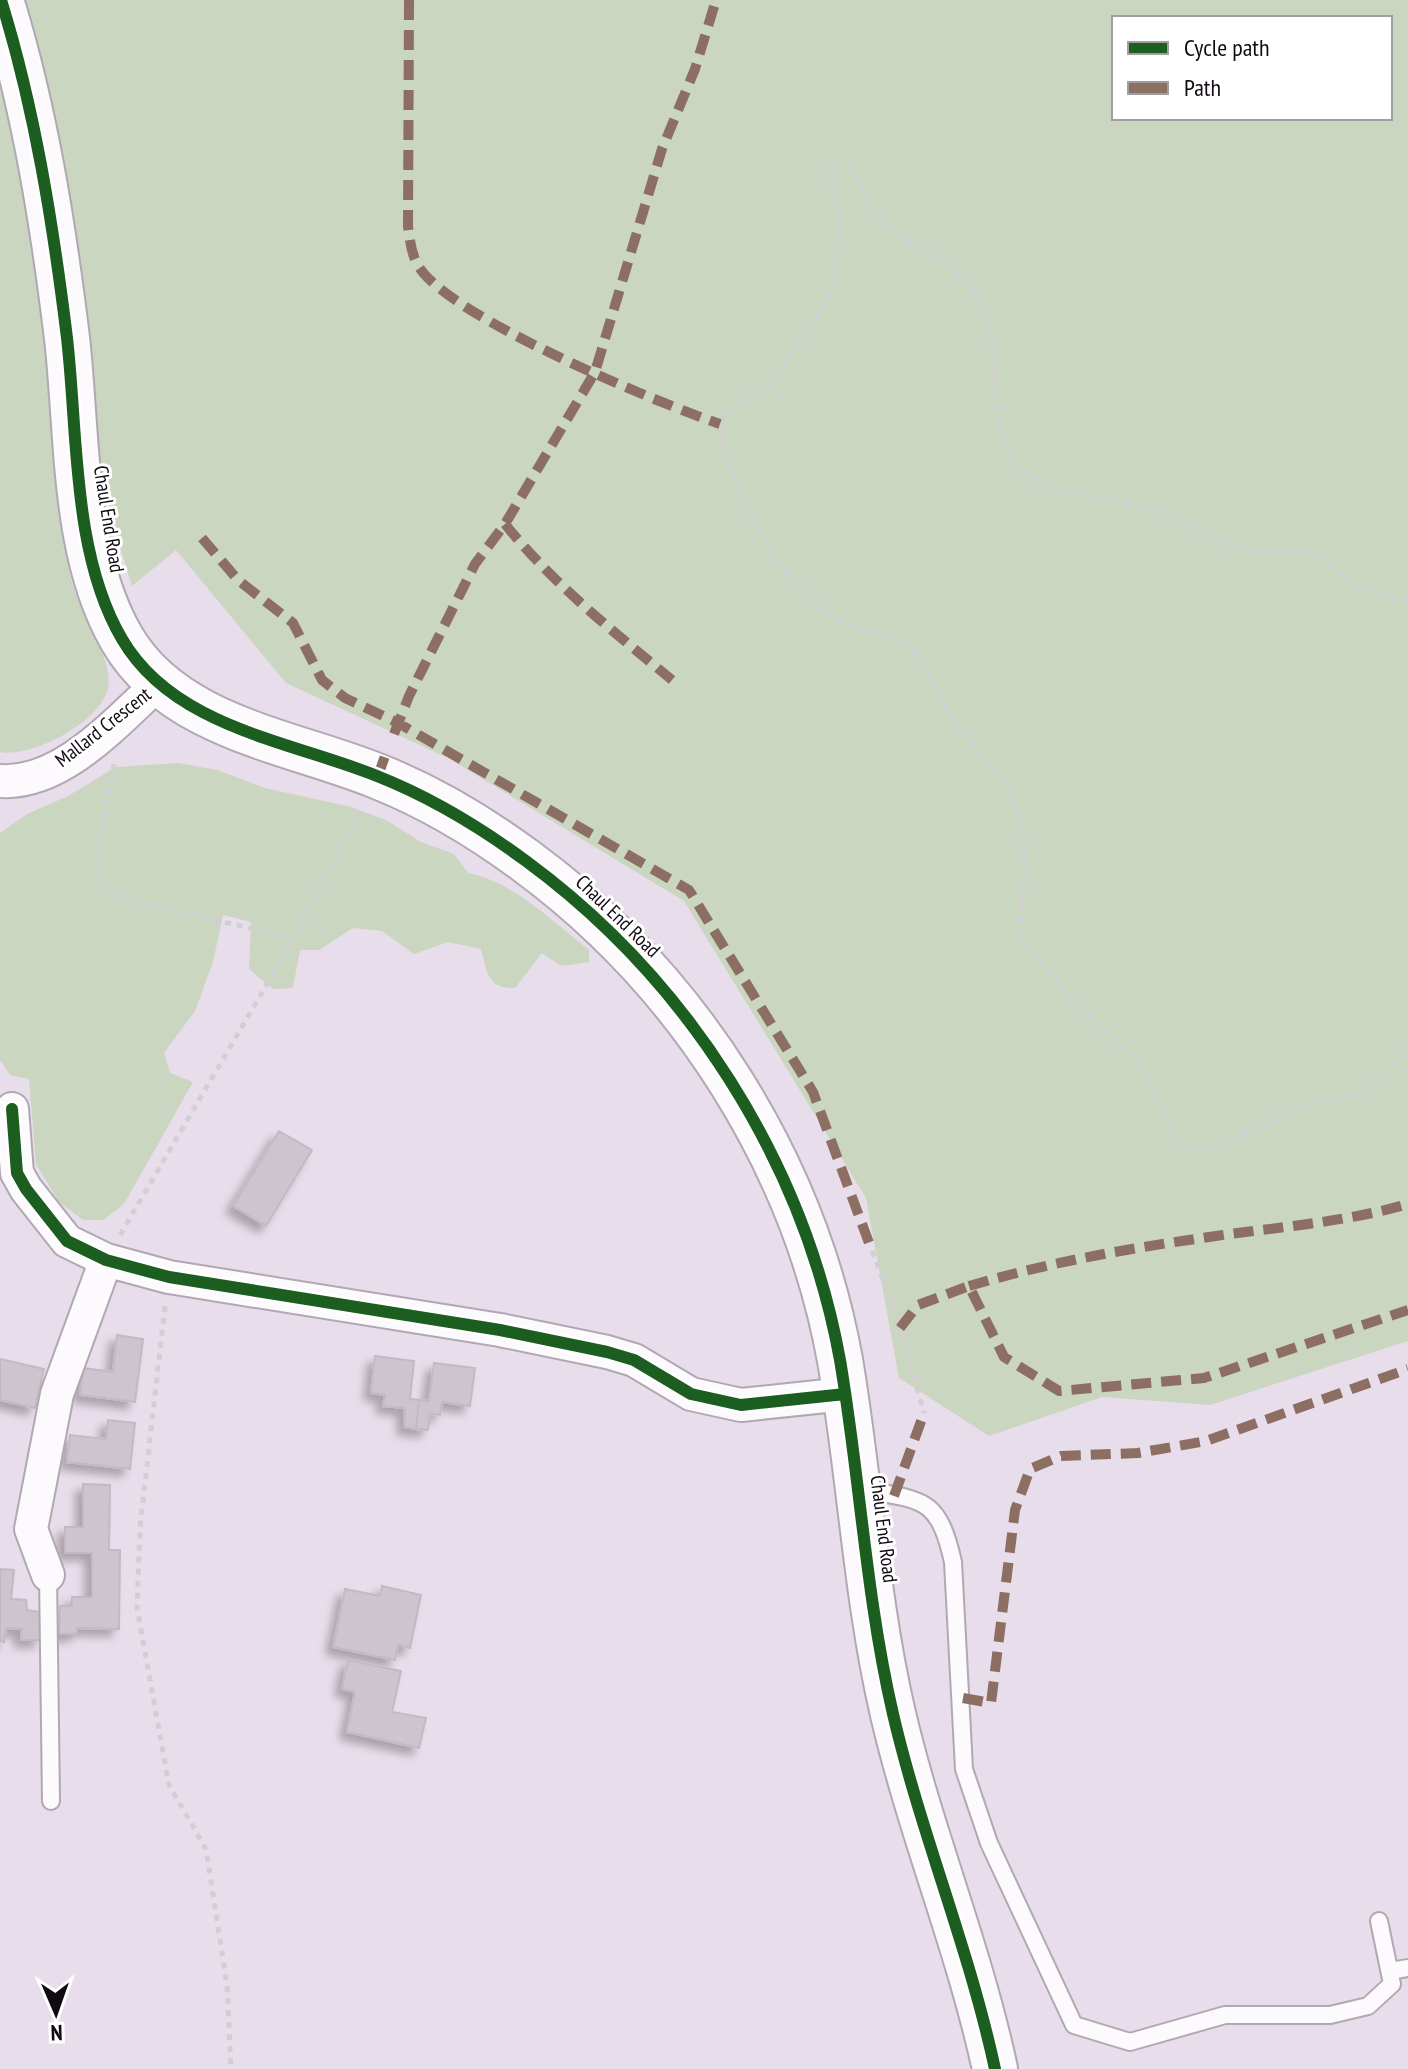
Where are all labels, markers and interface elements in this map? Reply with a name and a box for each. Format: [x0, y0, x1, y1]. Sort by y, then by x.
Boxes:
legend [1112, 16, 1392, 120]
text: Cycle path [1184, 32, 1270, 63]
text: Path [1184, 72, 1221, 103]
street label: Chaul End Road [88, 464, 130, 574]
street label: Mallard Crescent [50, 681, 157, 773]
street label: Chaul End Road [570, 869, 666, 963]
street label: Chaul End Road [865, 1474, 903, 1584]
north arrow [16, 1973, 96, 2053]
text: N [50, 2019, 63, 2047]

